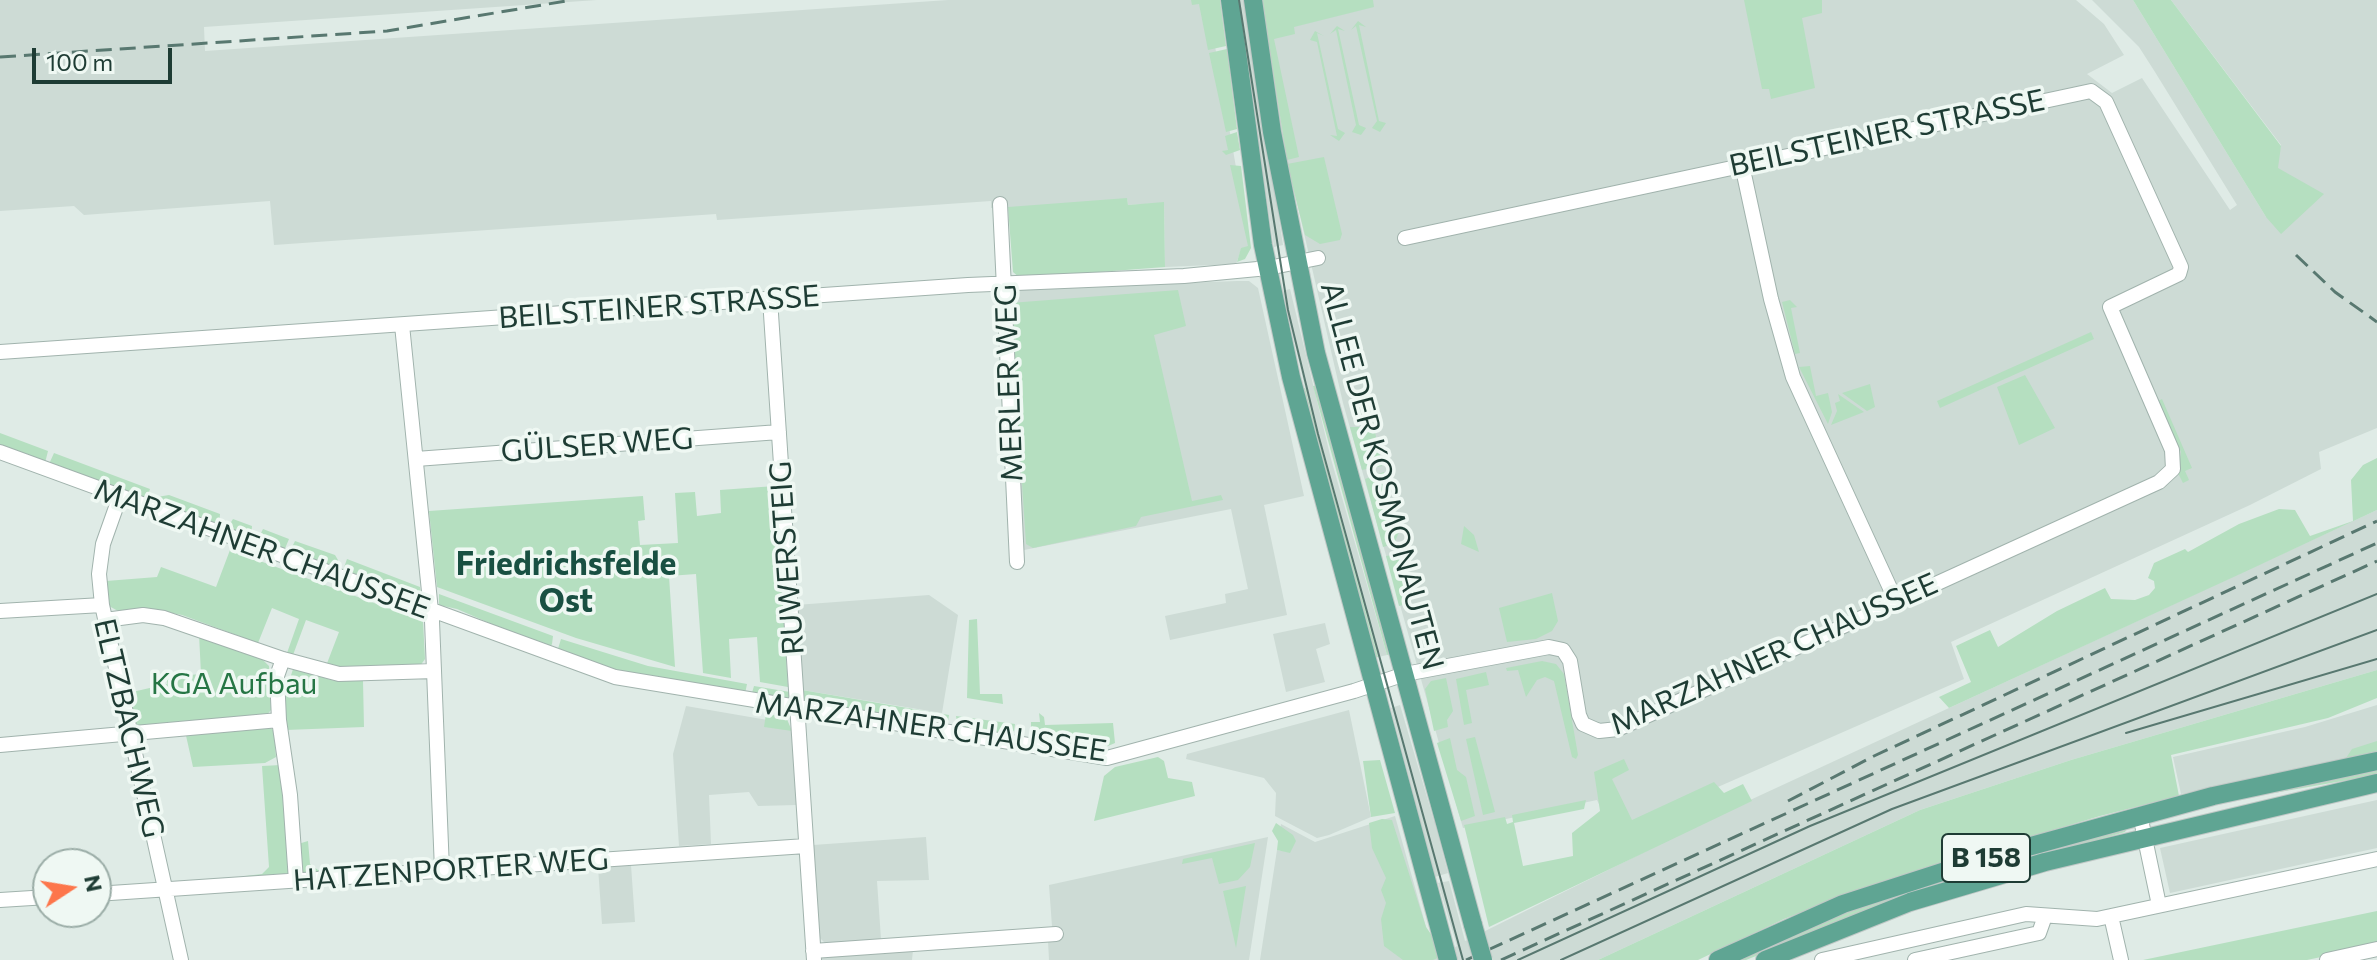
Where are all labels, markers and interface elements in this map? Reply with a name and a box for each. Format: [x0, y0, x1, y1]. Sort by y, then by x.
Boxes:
scale bar [36, 32, 176, 82]
text: 100 m [46, 47, 113, 76]
street label: BEILSTEINER STRASSE [1726, 82, 2048, 184]
street label: BEILSTEINER STRASSE [497, 278, 821, 336]
street label: ALLEE DER KOSMONAUTEN [1313, 278, 1451, 674]
street label: MERLER WEG [988, 284, 1030, 482]
street label: GÜLSER WEG [500, 420, 694, 470]
street label: RUWERSTEIG [762, 460, 812, 656]
street label: MARZAHNER CHAUSSEE [89, 471, 435, 627]
district label: Friedrichsfelde Ost [456, 545, 676, 620]
street label: MARZAHNER CHAUSSEE [1605, 565, 1943, 743]
street label: ELTZBACHWEG [86, 615, 172, 841]
park label: KGA Aufbau [151, 666, 317, 702]
street label: MARZAHNER CHAUSSEE [753, 684, 1109, 770]
road number: B 158 [1942, 834, 2030, 882]
street label: HATZENPORTER WEG [292, 841, 610, 899]
north arrow [32, 848, 112, 928]
text: N [79, 872, 109, 894]

